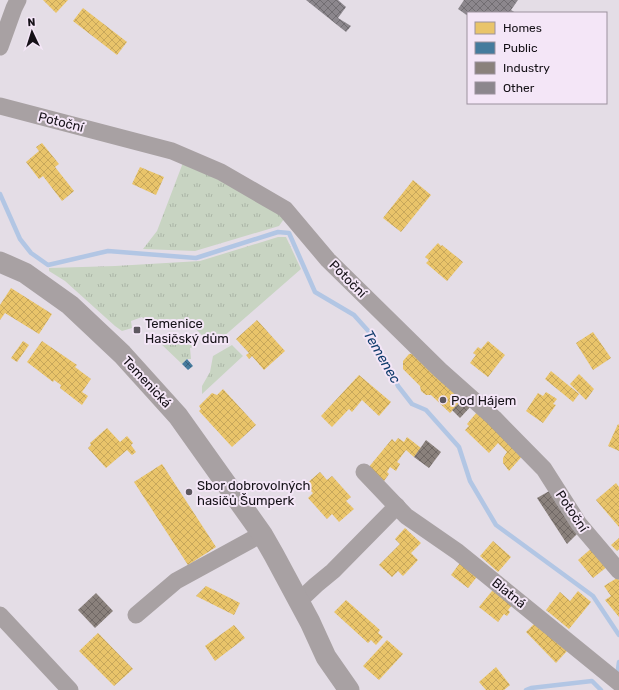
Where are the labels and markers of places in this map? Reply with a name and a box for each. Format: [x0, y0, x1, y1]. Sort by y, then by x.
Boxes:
place label: Temenice Hasičský dům [145, 316, 229, 346]
marker: Temenice Hasičský dům [132, 325, 142, 335]
place label: Pod Hájem [451, 393, 516, 408]
marker: Pod Hájem [438, 395, 448, 405]
place label: Sbor dobrovolných hasičů Šumperk [197, 478, 310, 508]
marker: Sbor dobrovolných hasičů Šumperk [184, 487, 194, 497]

